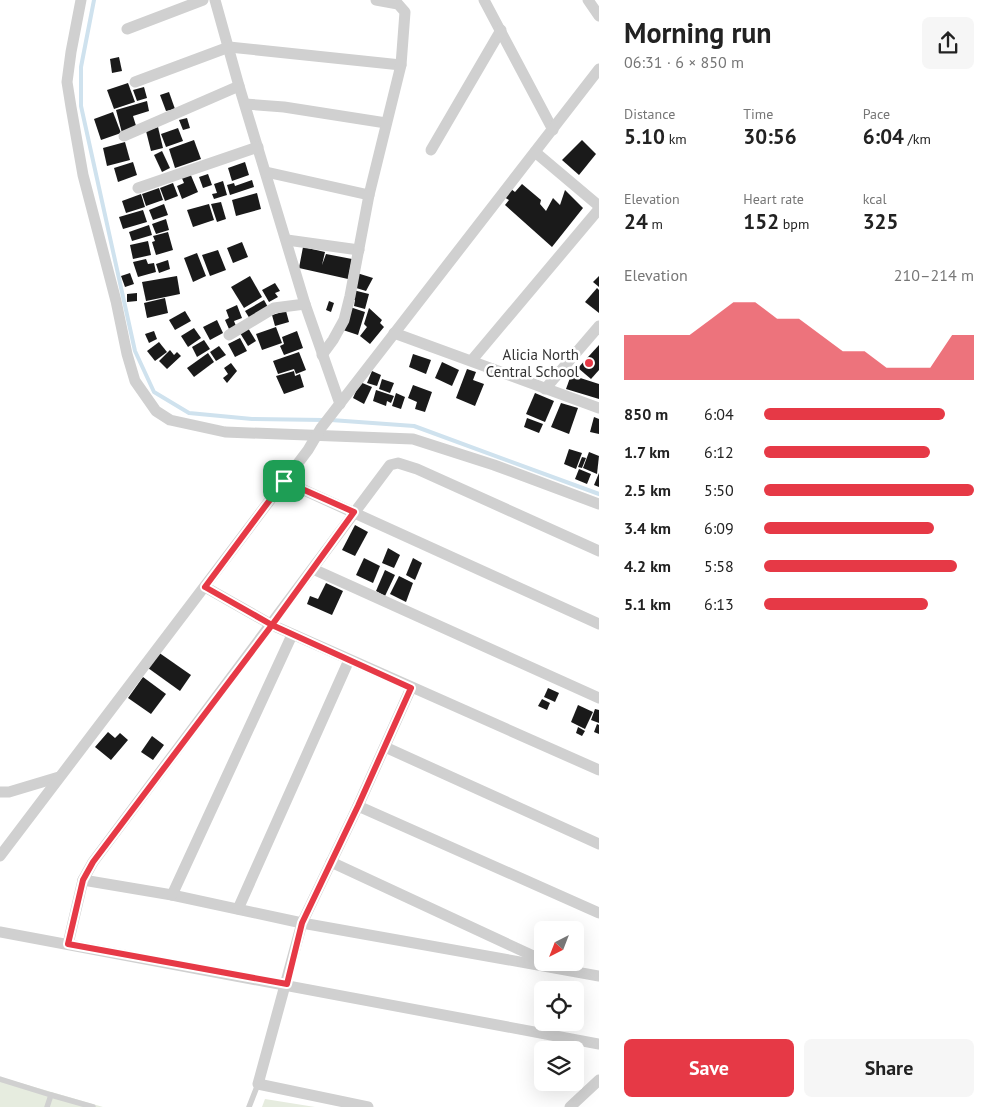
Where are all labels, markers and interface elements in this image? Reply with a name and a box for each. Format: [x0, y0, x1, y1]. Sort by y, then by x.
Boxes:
text: Morning run [624, 14, 772, 51]
button: share [922, 17, 974, 69]
text: 06:31 · 6 × 850 m [624, 52, 744, 72]
text: Distance [624, 105, 675, 123]
text: Time [743, 105, 773, 123]
text: Pace [863, 105, 890, 123]
text: 5.10 [624, 123, 665, 150]
text: 30:56 [743, 123, 797, 150]
text: 6:04 [863, 123, 904, 150]
text: km [665, 130, 687, 148]
text: /km [904, 130, 931, 148]
text: Elevation [624, 190, 680, 208]
text: Heart rate [743, 190, 804, 208]
text: kcal [863, 190, 887, 208]
text: 24 [624, 208, 648, 235]
text: 152 [743, 208, 779, 235]
text: 325 [863, 208, 898, 235]
text: m [648, 215, 663, 233]
text: bpm [779, 215, 809, 233]
text: Elevation [624, 265, 688, 285]
text: 210–214 m [894, 265, 974, 285]
place label: Alicia North Central School [486, 345, 580, 381]
marker: Alicia North Central School [583, 357, 595, 369]
text: 850 m [624, 404, 668, 424]
text: 6:04 [704, 404, 734, 424]
text: 1.7 km [624, 442, 670, 462]
text: 6:12 [704, 442, 734, 462]
pin [263, 460, 305, 502]
icon: arrive [270, 467, 298, 495]
text: 2.5 km [624, 480, 671, 500]
text: 5:50 [704, 480, 734, 500]
text: 3.4 km [624, 518, 671, 538]
text: 6:09 [704, 518, 734, 538]
text: 4.2 km [624, 556, 671, 576]
text: 5:58 [704, 556, 734, 576]
text: 5.1 km [624, 594, 671, 614]
text: 6:13 [704, 594, 734, 614]
north arrow [534, 921, 584, 971]
map controls [534, 921, 584, 1091]
button: locate [534, 981, 584, 1031]
button: Save [624, 1039, 794, 1097]
button: Share [804, 1039, 974, 1097]
button: layers [534, 1041, 584, 1091]

